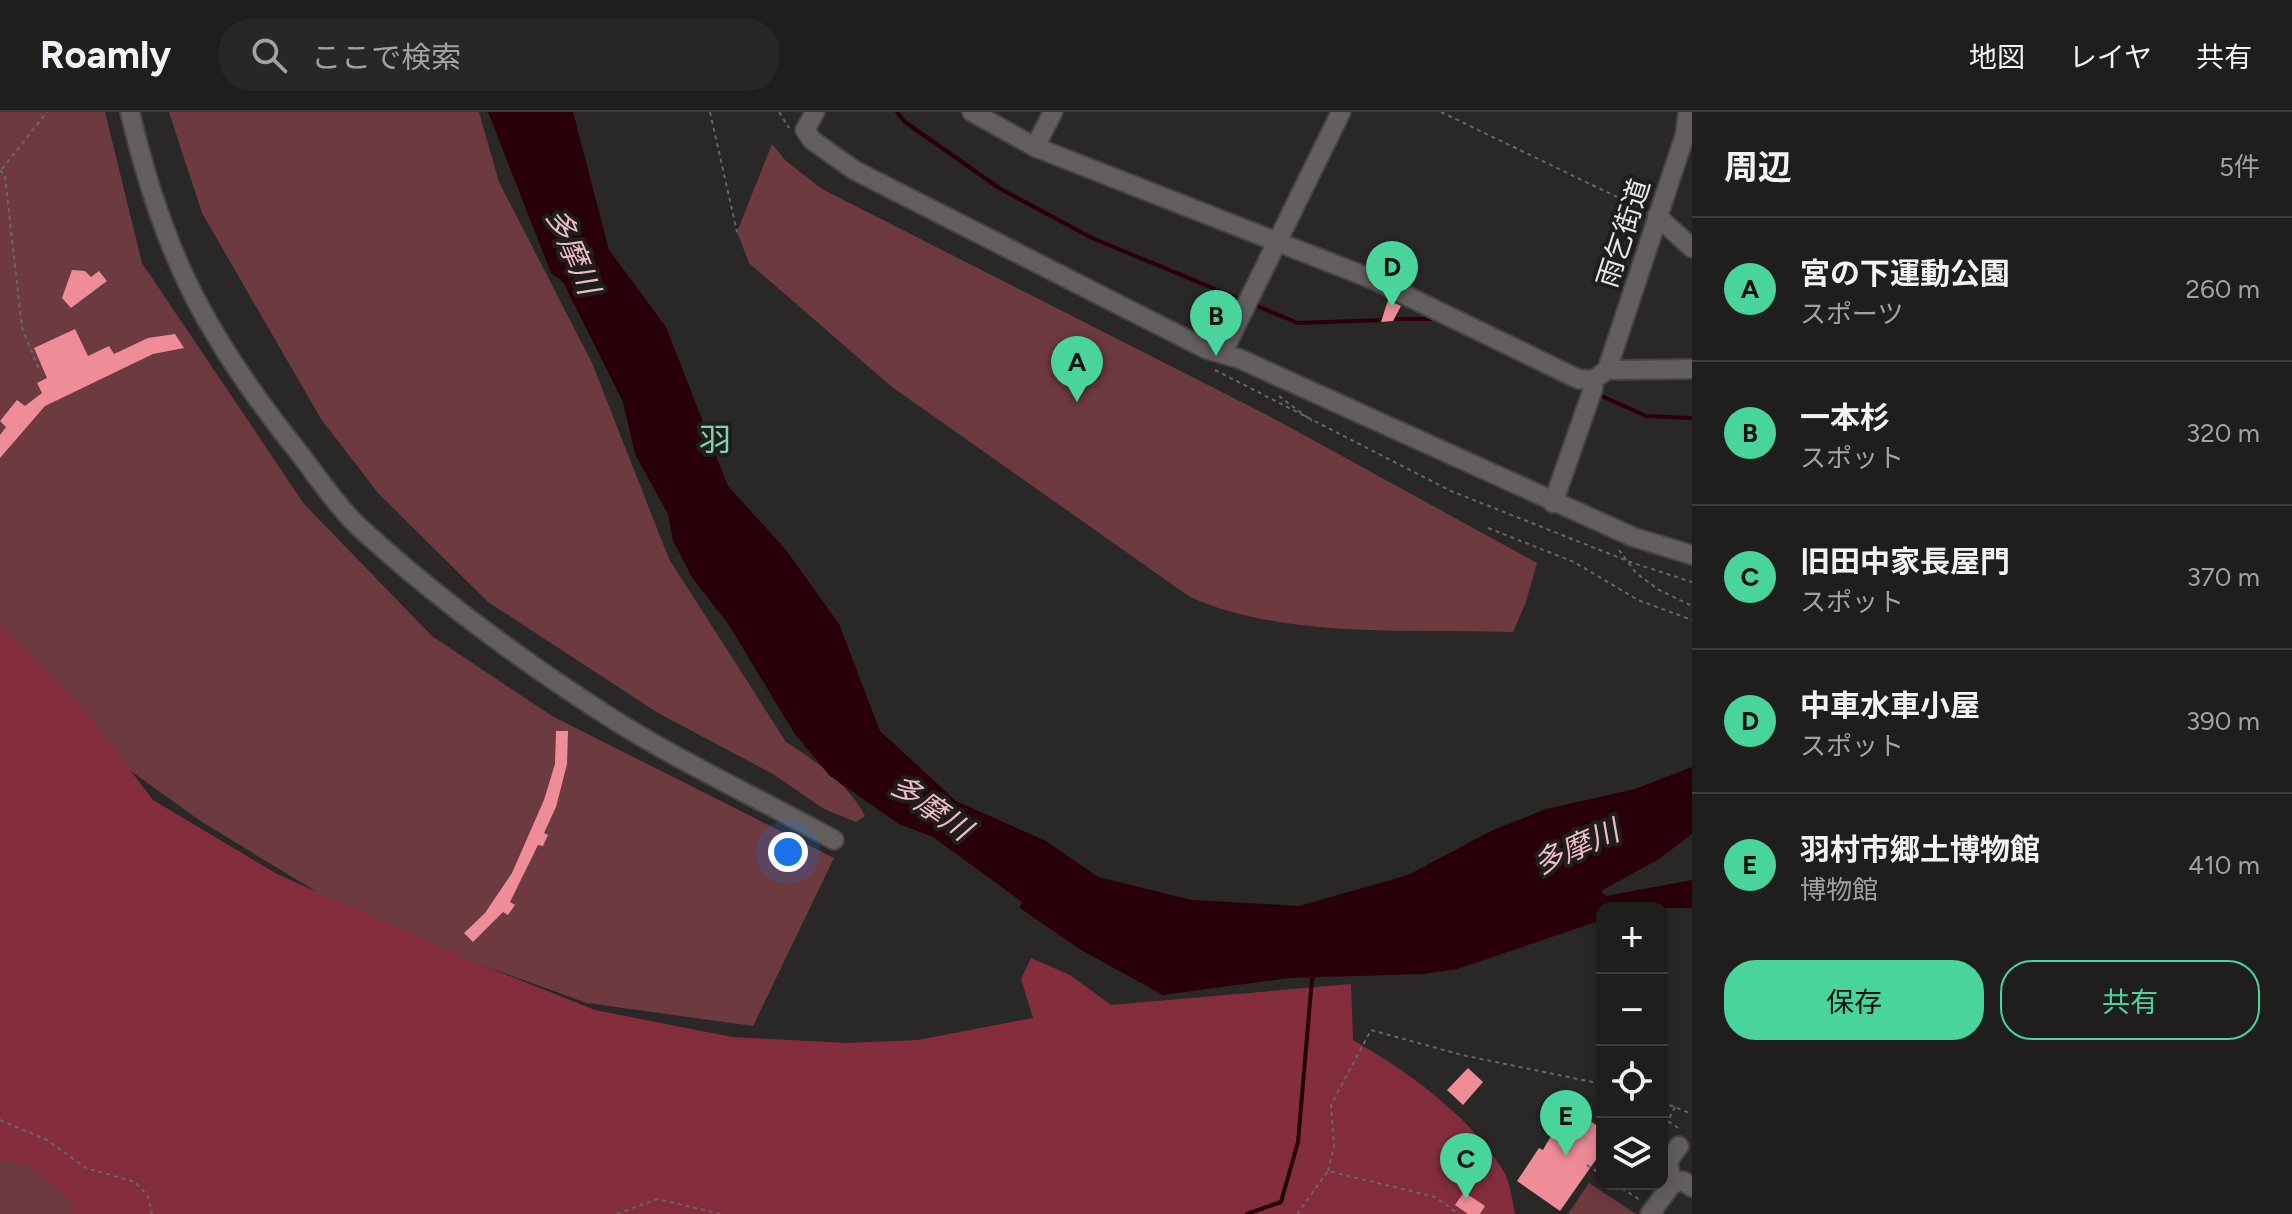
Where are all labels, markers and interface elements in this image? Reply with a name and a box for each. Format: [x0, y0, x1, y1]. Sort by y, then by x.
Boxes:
search box [219, 19, 779, 91]
text: Roamly [40, 32, 171, 78]
icon: search [247, 33, 291, 77]
text: ここで検索 [311, 39, 461, 76]
text: 地図 [1969, 40, 2025, 74]
text: レイヤ [2069, 40, 2152, 74]
text: 共有 [2196, 40, 2252, 74]
text: 周辺 [1724, 147, 1792, 188]
text: 5件 [2219, 151, 2260, 183]
street label: 雨乞街道 [1590, 174, 1656, 292]
water label: 多摩川 [538, 202, 609, 302]
pin: D [1366, 241, 1418, 307]
text: 宮の下運動公園 [1800, 255, 2010, 292]
text: A [1741, 273, 1759, 305]
text: 260 m [2186, 273, 2260, 305]
pin: B [1190, 290, 1242, 356]
text: スポーツ [1800, 298, 1903, 330]
pin: A [1051, 336, 1103, 402]
text: 一本杉 [1800, 399, 1890, 436]
text: B [1742, 417, 1758, 449]
text: 320 m [2186, 417, 2260, 449]
district label: 羽 [699, 421, 731, 459]
text: スポット [1800, 442, 1904, 474]
text: 旧田中家長屋門 [1800, 543, 2010, 580]
text: C [1741, 561, 1759, 593]
text: 370 m [2187, 561, 2260, 593]
text: スポット [1800, 586, 1904, 618]
text: 中車水車小屋 [1800, 687, 1980, 724]
text: D [1741, 705, 1759, 737]
text: 390 m [2186, 705, 2260, 737]
text: スポット [1800, 730, 1904, 762]
water label: 多摩川 [884, 766, 981, 850]
water label: 多摩川 [1527, 811, 1627, 882]
text: 羽村市郷土博物館 [1800, 831, 2040, 868]
your location [768, 832, 808, 872]
text: E [1742, 849, 1758, 881]
text: 410 m [2188, 849, 2260, 881]
text: 博物館 [1800, 874, 1878, 906]
map controls [1596, 902, 1668, 1190]
button: + [1596, 902, 1668, 974]
button: 保存 [1724, 960, 1984, 1040]
button: 共有 [2000, 960, 2260, 1040]
button: − [1596, 974, 1668, 1046]
button: locate [1596, 1046, 1668, 1118]
pin: E [1540, 1090, 1592, 1156]
button: layers [1596, 1118, 1668, 1190]
pin: C [1440, 1133, 1492, 1199]

